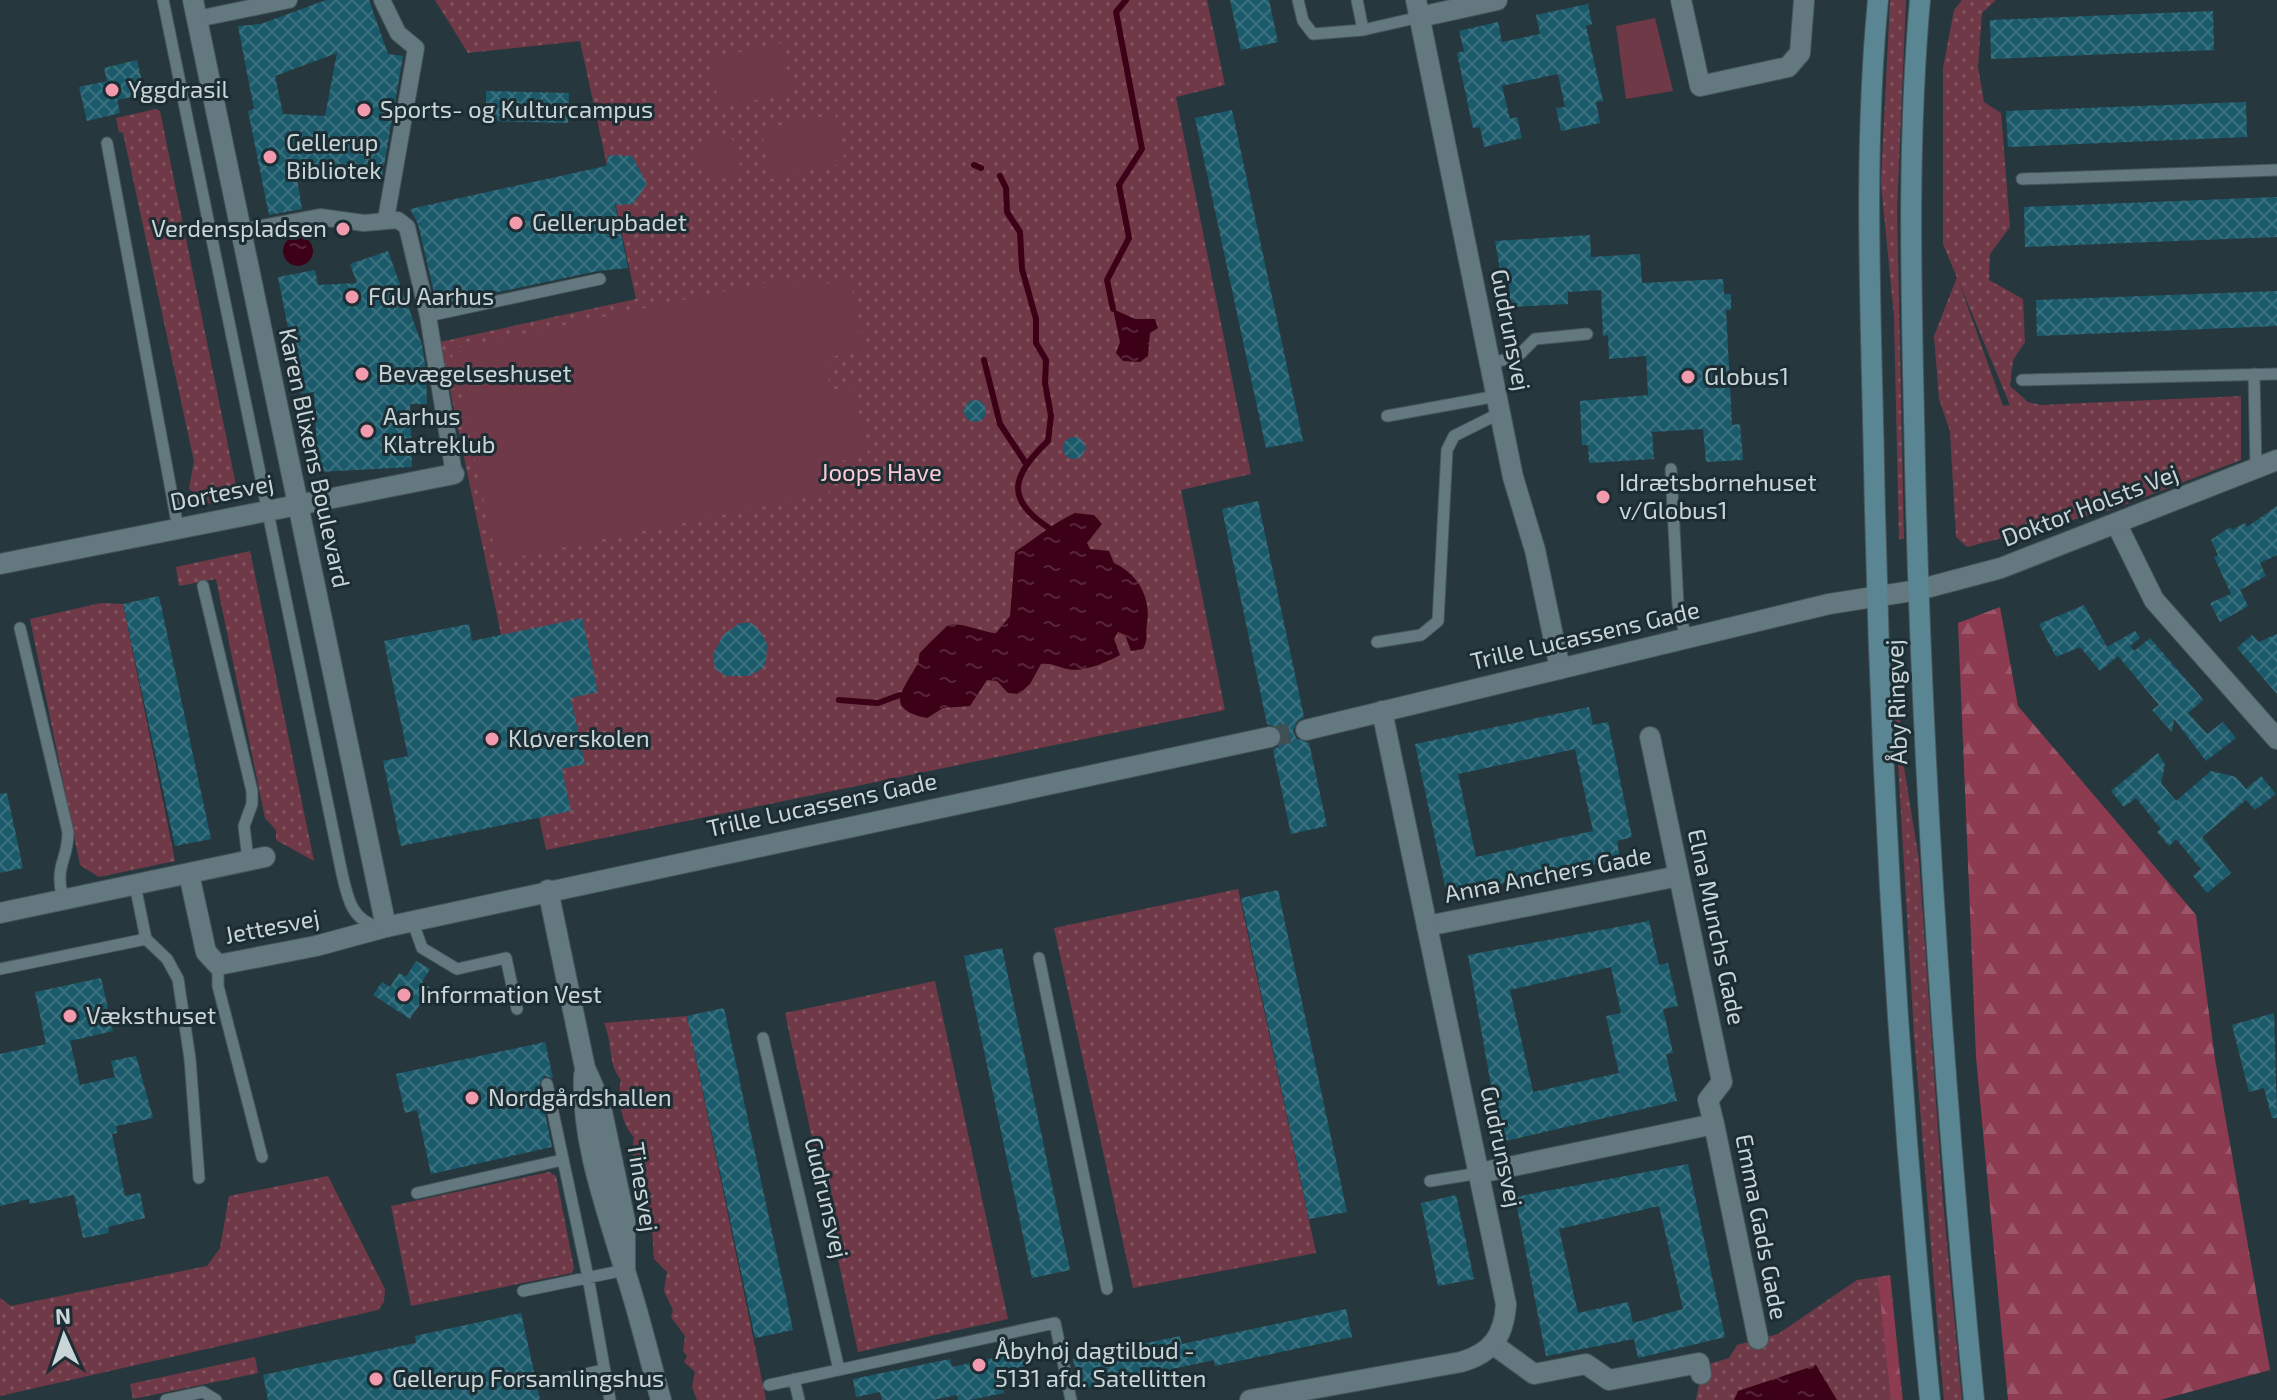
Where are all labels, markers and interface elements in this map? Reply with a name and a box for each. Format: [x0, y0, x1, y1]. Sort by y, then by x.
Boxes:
place label: Yggdrasil [128, 74, 229, 103]
marker: Yggdrasil [103, 81, 121, 99]
place label: Sports- og Kulturcampus [380, 94, 653, 123]
marker: Sports- og Kulturcampus [355, 101, 373, 119]
place label: Gellerup Bibliotek [286, 127, 381, 184]
marker: Gellerup Bibliotek [261, 148, 279, 166]
place label: Gellerupbadet [532, 207, 687, 236]
place label: Verdenspladsen [151, 213, 327, 242]
marker: Gellerupbadet [507, 214, 525, 232]
marker: Verdenspladsen [334, 220, 352, 238]
street label: Gudrunsvej [1485, 266, 1537, 393]
place label: FGU Aarhus [368, 281, 494, 310]
marker: FGU Aarhus [343, 288, 361, 306]
street label: Karen Blixens Boulevard [274, 325, 357, 590]
place label: Bevægelseshuset [378, 358, 572, 387]
place label: Globus1 [1704, 361, 1789, 390]
marker: Bevægelseshuset [353, 365, 371, 383]
marker: Globus1 [1679, 368, 1697, 386]
place label: Aarhus Klatreklub [383, 401, 496, 458]
marker: Aarhus Klatreklub [358, 422, 376, 440]
park label: Joops Have [820, 457, 942, 486]
street label: Doktor Holsts Vej [1997, 458, 2182, 552]
street label: Dortesvej [168, 467, 276, 516]
place label: Idrætsbørnehuset v/Globus1 [1619, 467, 1817, 524]
marker: Idrætsbørnehuset v/Globus1 [1594, 488, 1612, 506]
street label: Trille Lucassens Gade [1467, 594, 1702, 675]
street label: Åby Ringvej [1879, 639, 1912, 765]
place label: Kløverskolen [508, 723, 650, 752]
marker: Kløverskolen [483, 730, 501, 748]
street label: Trille Lucassens Gade [704, 765, 939, 842]
street label: Elna Munchs Gade [1683, 826, 1752, 1027]
street label: Anna Anchers Gade [1442, 839, 1654, 908]
street label: Jettesvej [222, 902, 322, 949]
place label: Information Vest [420, 979, 602, 1008]
marker: Information Vest [395, 986, 413, 1004]
place label: Væksthuset [86, 1000, 216, 1029]
marker: Væksthuset [61, 1007, 79, 1025]
place label: Nordgårdshallen [488, 1082, 672, 1111]
street label: Gudrunsvej [1475, 1083, 1529, 1210]
marker: Nordgårdshallen [463, 1089, 481, 1107]
street label: Emma Gads Gade [1730, 1131, 1795, 1322]
street label: Gudrunsvej [799, 1134, 855, 1261]
street label: Tinesvej [622, 1140, 665, 1234]
north arrow [24, 1296, 104, 1376]
text: N [54, 1302, 72, 1328]
place label: Åbyhøj dagtilbud - 5131 afd. Satellitten [995, 1335, 1206, 1392]
marker: Åbyhøj dagtilbud - 5131 afd. Satellitten [970, 1356, 988, 1374]
place label: Gellerup Forsamlingshus [392, 1363, 664, 1392]
marker: Gellerup Forsamlingshus [367, 1370, 385, 1388]

